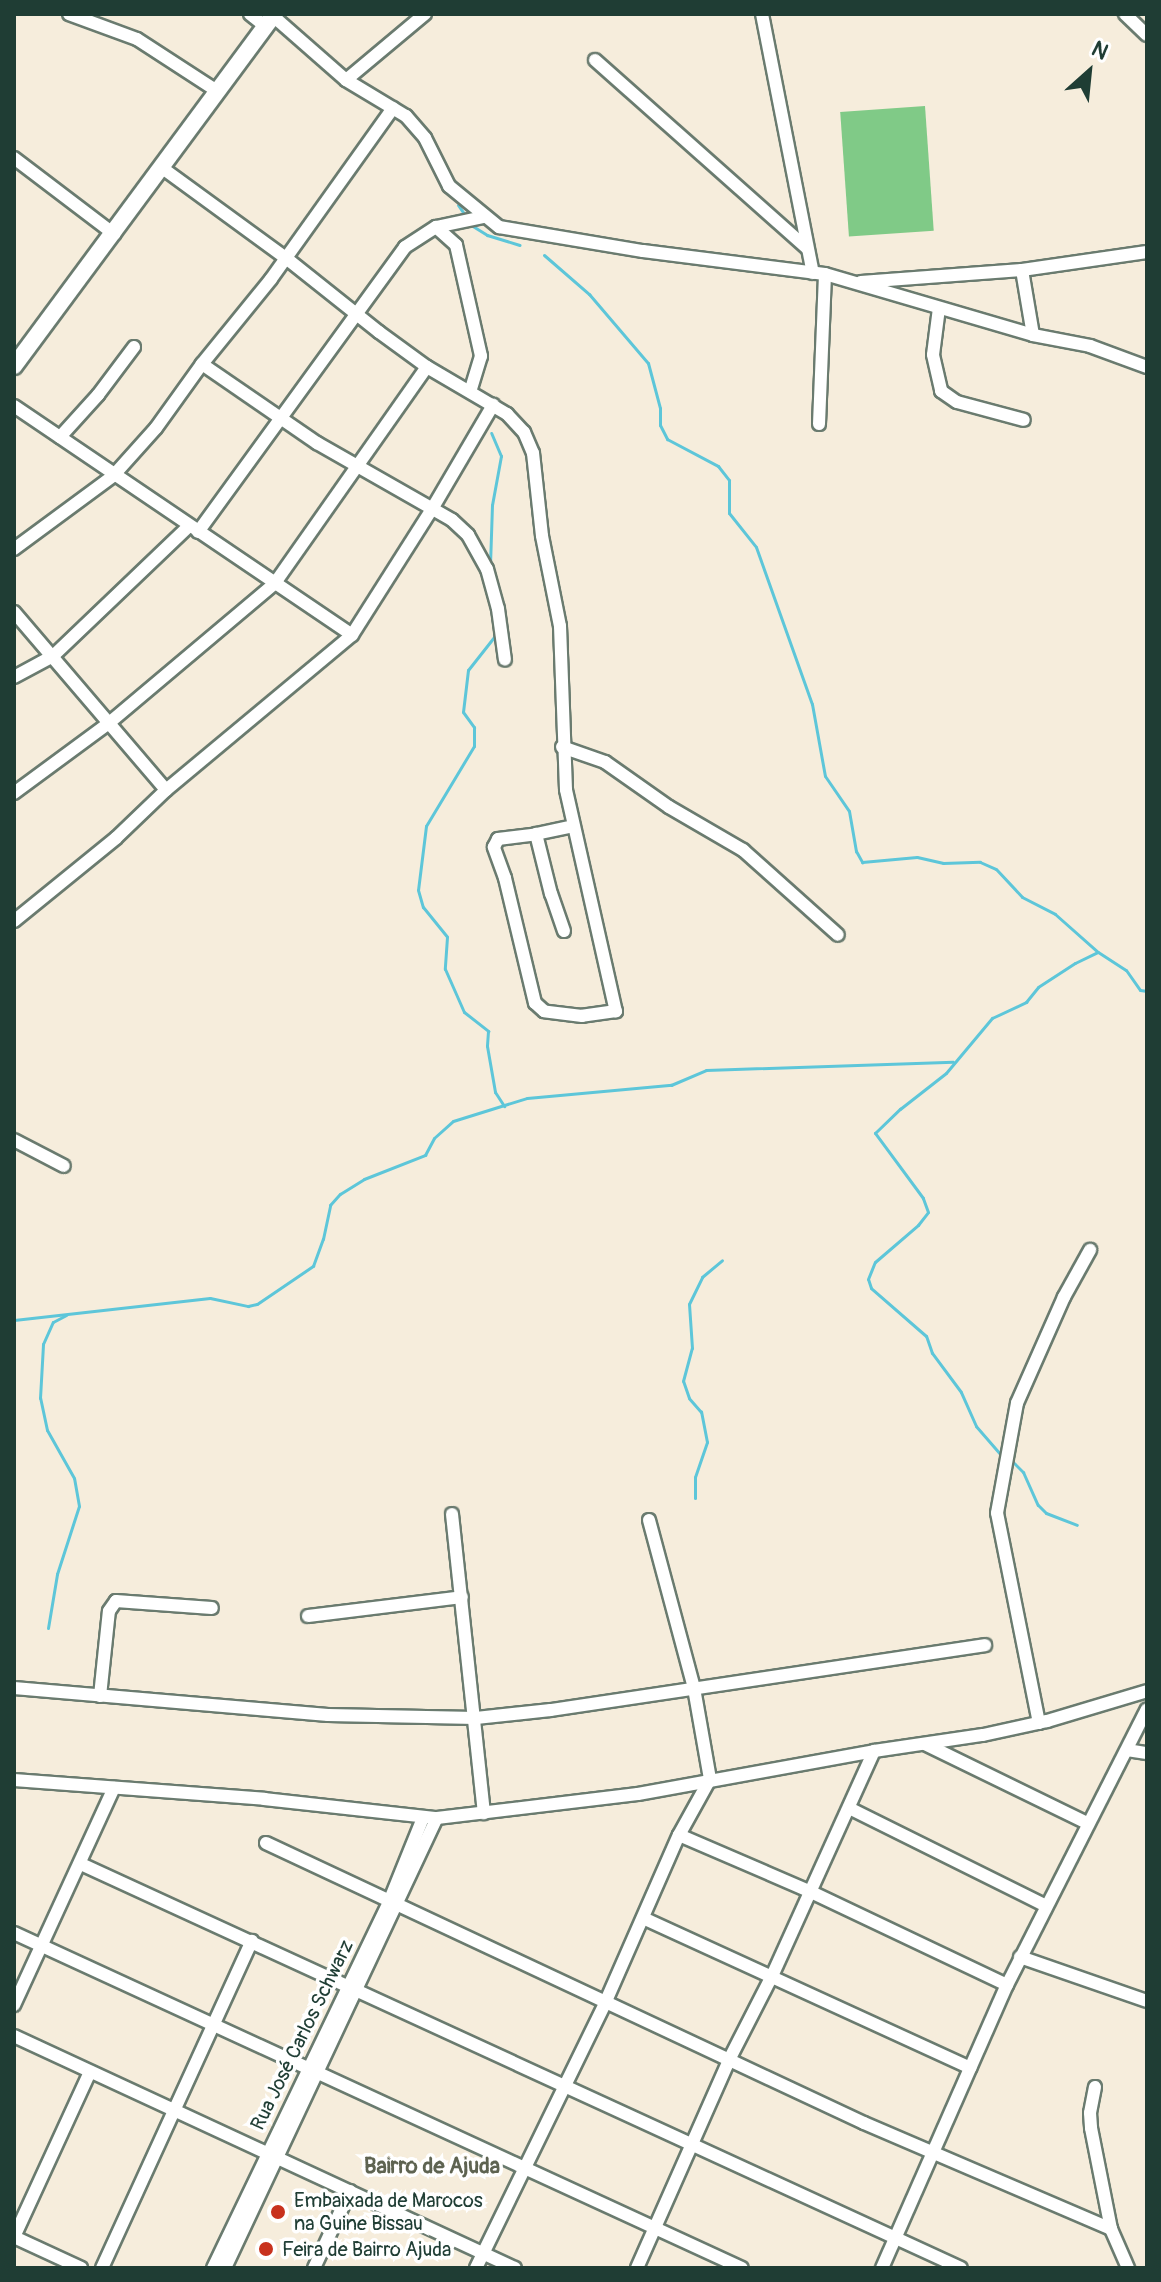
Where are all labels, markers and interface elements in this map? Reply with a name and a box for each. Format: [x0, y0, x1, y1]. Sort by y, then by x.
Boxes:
north arrow [1049, 32, 1129, 112]
text: N [1087, 35, 1113, 66]
street label: Rua José Carlos Schwarz [245, 1936, 359, 2134]
district label: Bairro de Ajuda [364, 2154, 500, 2180]
place label: Embaixada de Marocos na Guine Bissau [294, 2188, 483, 2235]
marker: Embaixada de Marocos na Guine Bissau [269, 2203, 287, 2221]
place label: Feira de Bairro Ajuda [282, 2237, 451, 2261]
marker: Feira de Bairro Ajuda [257, 2240, 275, 2258]

